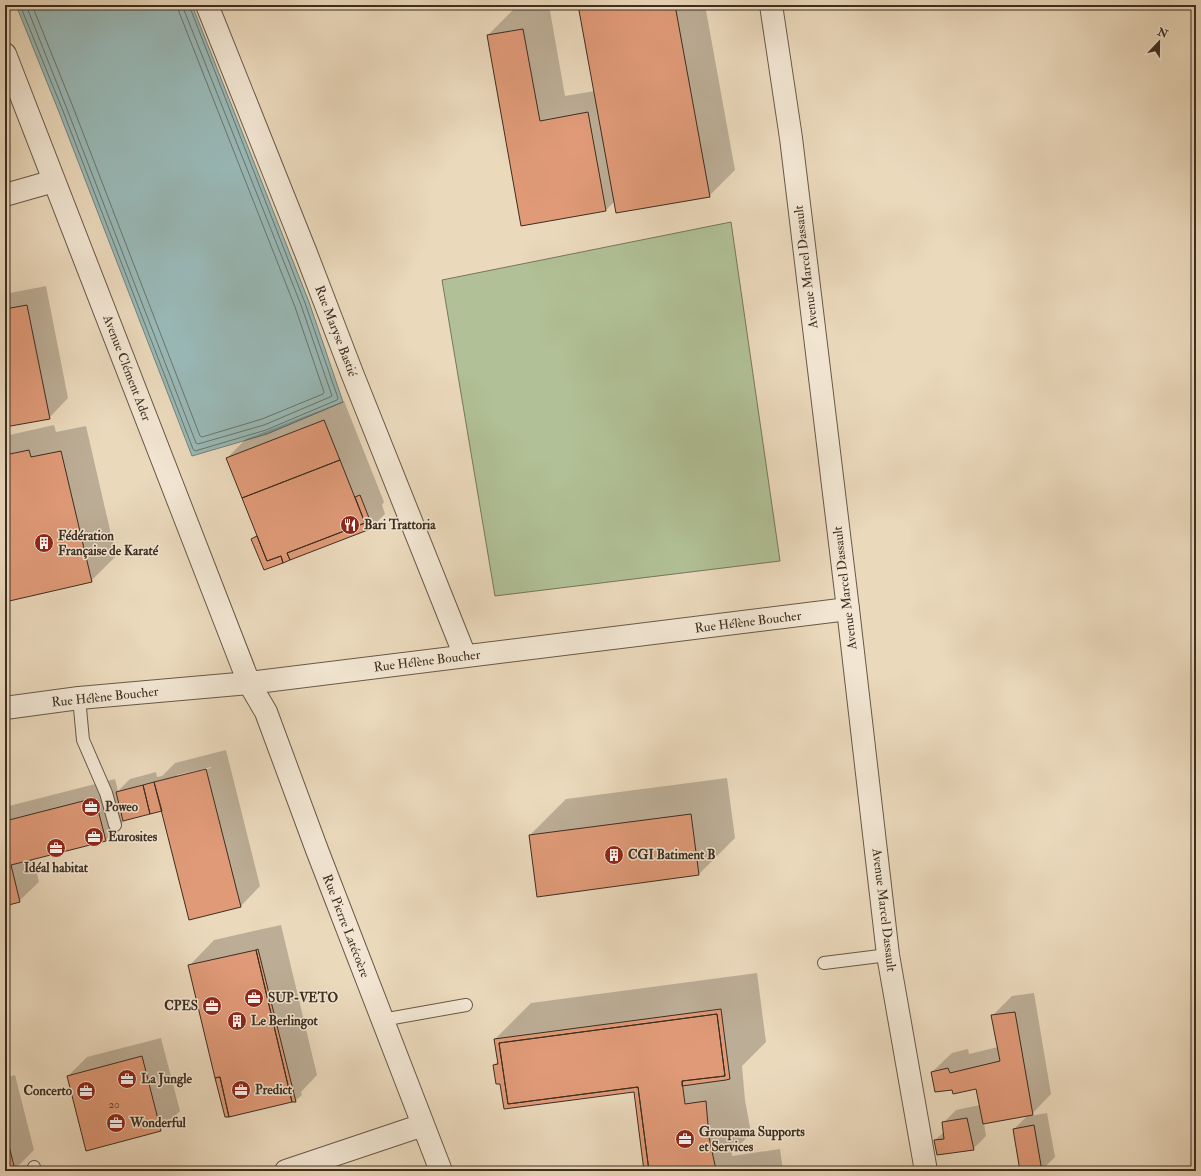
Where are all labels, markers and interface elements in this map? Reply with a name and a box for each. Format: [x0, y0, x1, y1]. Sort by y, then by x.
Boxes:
north arrow [1139, 22, 1179, 62]
text: N [1155, 25, 1171, 41]
street label: Avenue Marcel Dassault [790, 204, 822, 331]
street label: Rue Maryse Bastié [310, 283, 361, 380]
street label: Avenue Clément Ader [99, 312, 155, 424]
restaurant icon: Bari Trattoria [339, 514, 361, 536]
place label: Bari Trattoria [364, 517, 436, 533]
street label: Avenue Marcel Dassault [829, 525, 861, 652]
place label: Fédération Française de Karaté [58, 528, 159, 559]
building icon: Fédération Française de Karaté [33, 532, 55, 554]
street label: Rue Hélène Boucher [694, 607, 802, 636]
street label: Rue Hélène Boucher [373, 646, 481, 675]
street label: Rue Hélène Boucher [51, 683, 159, 711]
office icon: Poweo [80, 796, 102, 818]
place label: Poweo [105, 799, 139, 815]
office icon: Eurosites [83, 826, 105, 848]
place label: Eurosites [108, 829, 158, 845]
office icon: Idéal habitat [45, 837, 67, 859]
building icon: CGI Batiment B [603, 844, 625, 866]
street label: Avenue Marcel Dassault [868, 846, 900, 973]
place label: CGI Batiment B [628, 847, 716, 863]
place label: Idéal habitat [24, 860, 89, 876]
street label: Rue Pierre Latécoère [319, 872, 373, 981]
office icon: SUP-VETO [243, 987, 265, 1009]
place label: SUP-VETO [268, 990, 338, 1006]
office icon: CPES [201, 995, 223, 1017]
place label: CPES [164, 998, 198, 1014]
building icon: Le Berlingot [226, 1010, 248, 1032]
place label: Le Berlingot [251, 1013, 318, 1030]
office icon: La Jungle [116, 1068, 138, 1090]
place label: La Jungle [141, 1071, 193, 1088]
office icon: Predict [230, 1079, 252, 1101]
office icon: Concerto [75, 1080, 97, 1102]
place label: Predict [255, 1082, 293, 1098]
place label: Concerto [24, 1083, 73, 1099]
house number: 20 [108, 1098, 120, 1111]
office icon: Wonderful [105, 1112, 127, 1134]
place label: Wonderful [129, 1115, 187, 1131]
place label: Groupama Supports et Services [699, 1124, 805, 1155]
office icon: Groupama Supports et Services [674, 1128, 696, 1150]

